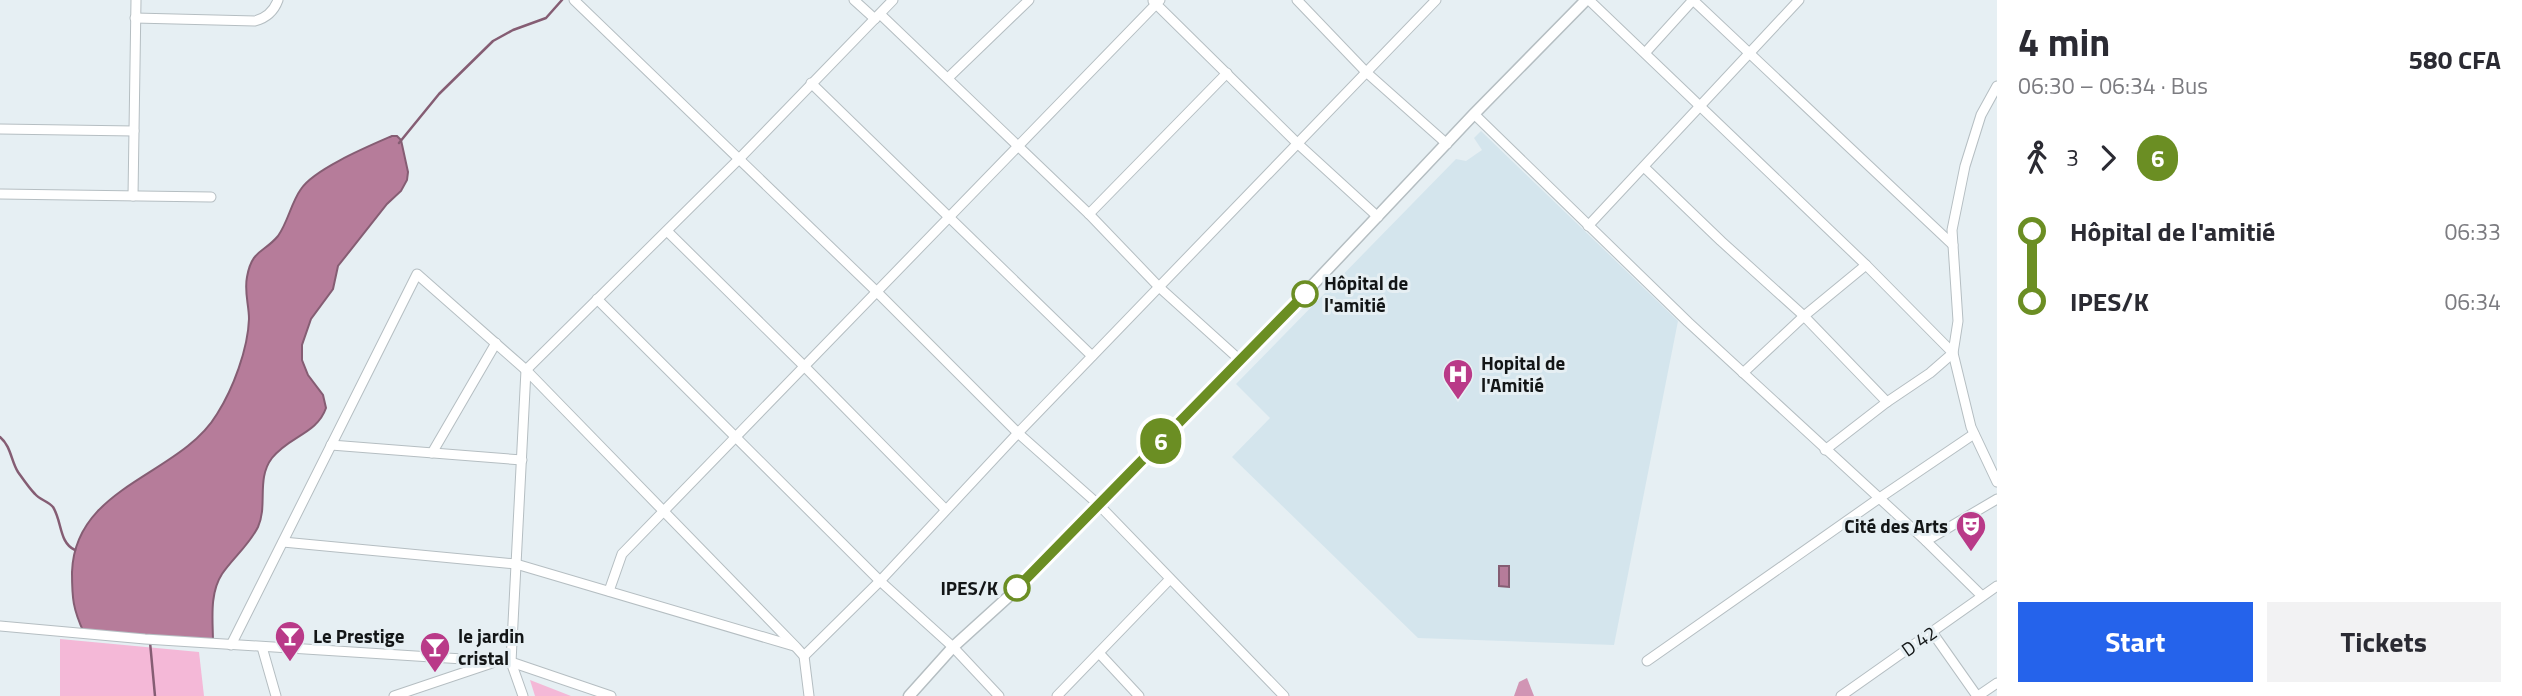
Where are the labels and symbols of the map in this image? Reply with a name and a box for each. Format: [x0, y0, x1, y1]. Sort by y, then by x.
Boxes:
place label: Hôpital de l'amitié [1324, 268, 1408, 319]
marker: Hôpital de l'amitié [1292, 281, 1318, 307]
place label: Hopital de l'Amitié [1481, 348, 1565, 399]
hospital icon: Hopital de l'Amitié [1441, 357, 1475, 401]
line badge: 6 [1138, 418, 1184, 464]
theatre icon: Cité des Arts [1954, 509, 1988, 553]
place label: Cité des Arts [1844, 511, 1948, 540]
place label: IPES/K [940, 573, 998, 602]
marker: IPES/K [1004, 575, 1030, 601]
street label: D 42 [1895, 618, 1942, 663]
bar icon: Le Prestige [273, 619, 307, 663]
place label: Le Prestige [313, 621, 405, 650]
place label: le jardin cristal [458, 621, 525, 672]
bar icon: le jardin cristal [418, 630, 452, 674]

